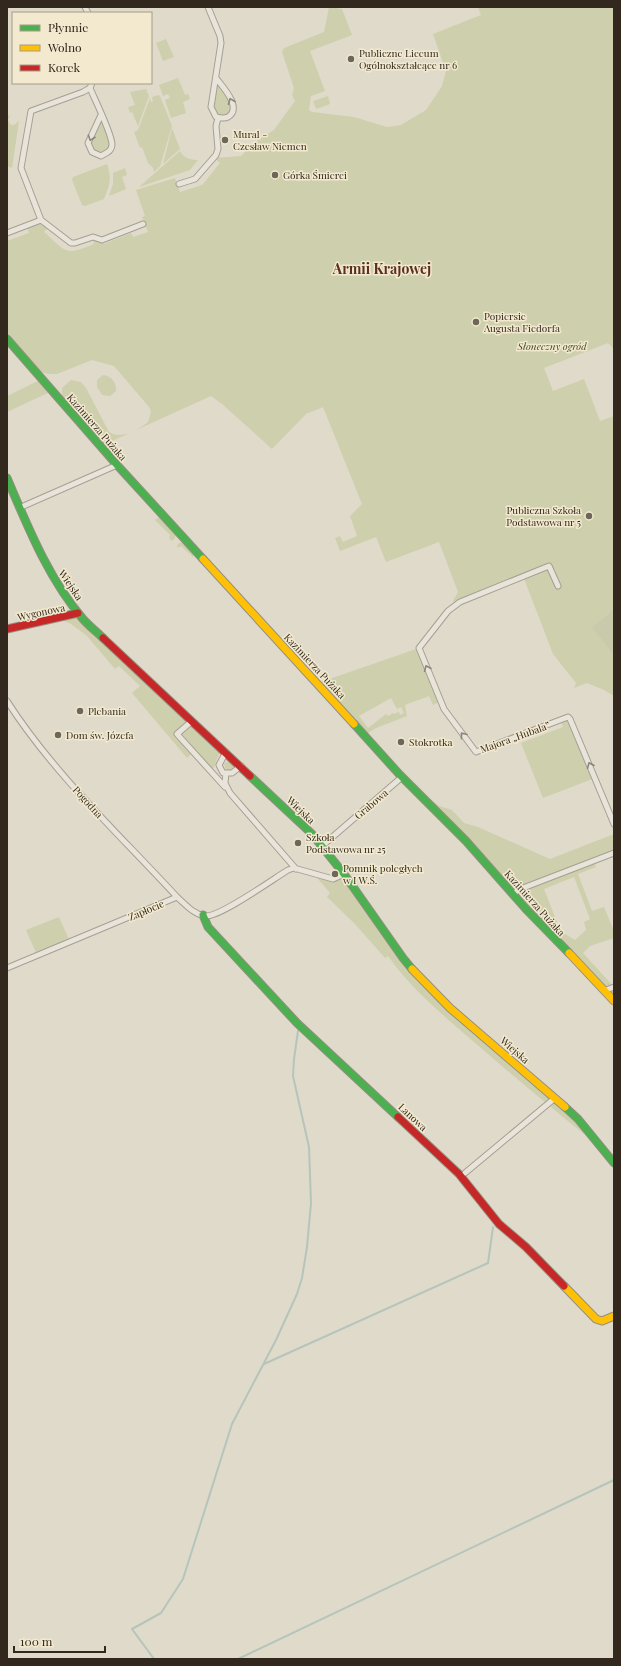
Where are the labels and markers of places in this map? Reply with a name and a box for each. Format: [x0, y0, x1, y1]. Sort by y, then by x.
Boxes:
place label: Publiczne Liceum Ogólnokształcące nr 6 [359, 46, 457, 72]
marker: Publiczne Liceum Ogólnokształcące nr 6 [346, 54, 356, 64]
place label: Mural - Czesław Niemen [233, 127, 307, 153]
marker: Mural - Czesław Niemen [220, 135, 230, 145]
place label: Górka Śmierci [283, 168, 347, 182]
marker: Górka Śmierci [270, 170, 280, 180]
place label: Popiersie Augusta Fiedorfa [483, 309, 560, 335]
marker: Popiersie Augusta Fiedorfa [471, 317, 481, 327]
place label: Publiczna Szkoła Podstawowa nr 5 [506, 503, 581, 529]
marker: Publiczna Szkoła Podstawowa nr 5 [584, 511, 594, 521]
place label: Plebania [88, 704, 126, 718]
marker: Plebania [75, 706, 85, 716]
place label: Dom św. Józefa [66, 728, 134, 742]
marker: Dom św. Józefa [53, 730, 63, 740]
place label: Stokrotka [409, 735, 452, 749]
marker: Stokrotka [396, 737, 406, 747]
place label: Szkoła Podstawowa nr 25 [306, 830, 386, 856]
marker: Szkoła Podstawowa nr 25 [293, 838, 303, 848]
place label: Pomnik poległych w I W.Ś. [343, 861, 423, 887]
marker: Pomnik poległych w I W.Ś. [330, 869, 340, 879]

